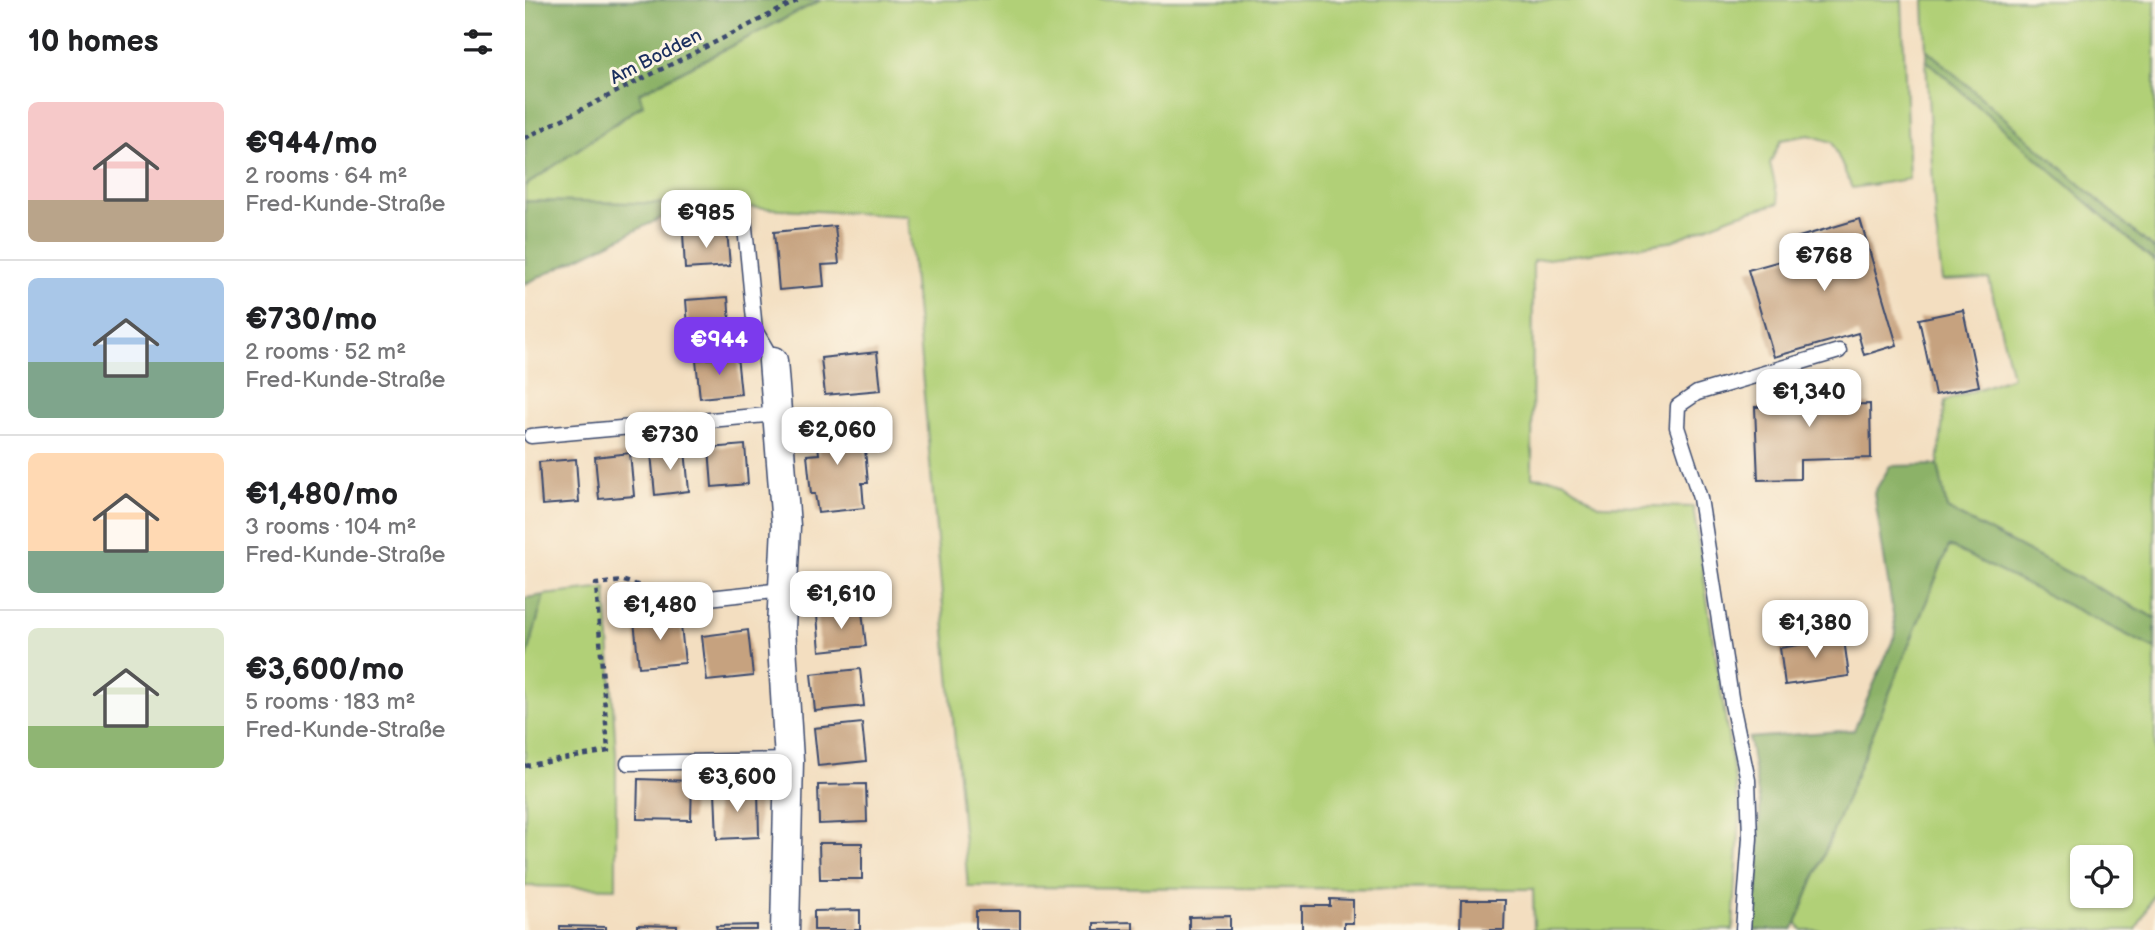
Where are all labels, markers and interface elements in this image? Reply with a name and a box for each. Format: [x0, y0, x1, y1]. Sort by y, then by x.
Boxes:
icon: filters [459, 23, 497, 61]
text: 10 homes [28, 24, 159, 60]
street label: Am Bodden [606, 24, 706, 90]
text: €944/mo [245, 126, 377, 162]
icon: home [84, 130, 168, 214]
text: 2 rooms · 64 m² [245, 162, 407, 190]
text: Fred-Kunde-Straße [245, 190, 446, 218]
pin: €985 [665, 190, 747, 250]
text: €985 [677, 199, 735, 227]
pin: €768 [1783, 233, 1865, 293]
text: €768 [1795, 242, 1853, 270]
text: €730/mo [245, 302, 377, 338]
icon: home [84, 306, 168, 390]
pin: €944 [678, 318, 760, 377]
text: €944 [690, 326, 748, 354]
text: 2 rooms · 52 m² [245, 338, 406, 366]
text: Fred-Kunde-Straße [245, 366, 446, 394]
pin: €1,340 [1752, 370, 1866, 429]
text: €1,340 [1772, 378, 1846, 406]
pin: €2,060 [780, 407, 894, 467]
pin: €730 [629, 412, 711, 472]
text: €2,060 [798, 416, 876, 444]
text: €730 [641, 421, 699, 449]
text: €1,480/mo [245, 477, 398, 513]
icon: home [84, 481, 168, 565]
text: 3 rooms · 104 m² [245, 513, 416, 541]
text: Fred-Kunde-Straße [245, 541, 446, 569]
pin: €1,610 [784, 572, 898, 631]
text: €1,610 [806, 580, 876, 608]
pin: €1,480 [603, 582, 717, 642]
text: €1,480 [623, 591, 697, 619]
pin: €1,380 [1758, 600, 1872, 660]
text: €1,380 [1778, 609, 1852, 637]
text: €3,600/mo [245, 652, 404, 688]
icon: home [84, 656, 168, 740]
text: 5 rooms · 183 m² [245, 688, 415, 716]
text: Fred-Kunde-Straße [245, 716, 446, 744]
pin: €3,600 [680, 754, 794, 814]
text: €3,600 [698, 763, 776, 791]
map controls [2070, 845, 2133, 908]
button: locate [2070, 845, 2133, 908]

